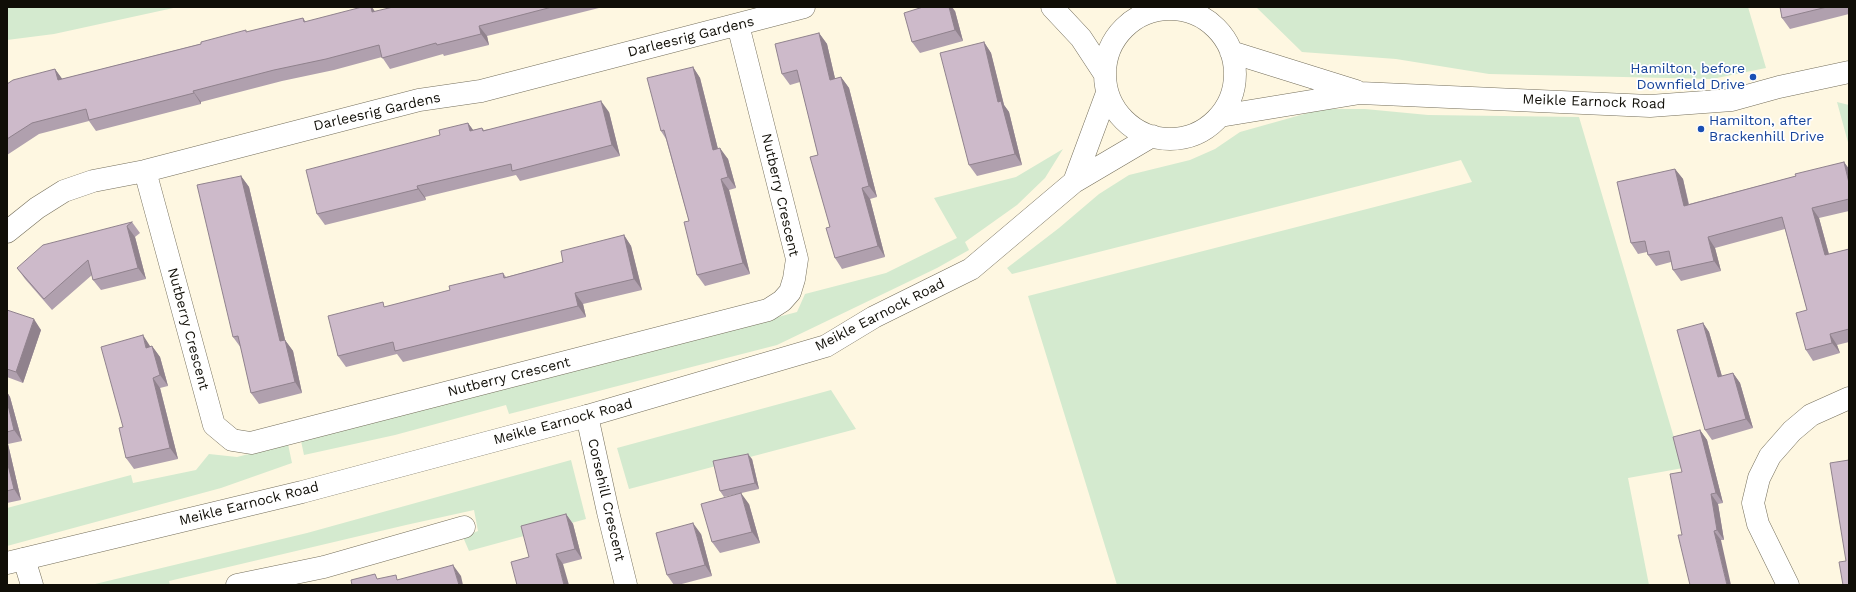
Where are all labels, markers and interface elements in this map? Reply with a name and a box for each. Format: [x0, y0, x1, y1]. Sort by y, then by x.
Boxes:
street label: Darleesrig Gardens [626, 13, 756, 61]
place label: Hamilton, before Downfield Drive [1630, 61, 1745, 94]
marker: Hamilton, before Downfield Drive [1748, 72, 1758, 82]
street label: Darleesrig Gardens [312, 89, 442, 135]
street label: Meikle Earnock Road [1522, 91, 1666, 113]
place label: Hamilton, after Brackenhill Drive [1709, 113, 1824, 146]
marker: Hamilton, after Brackenhill Drive [1696, 124, 1706, 134]
street label: Nutberry Crescent [758, 132, 802, 258]
street label: Nutberry Crescent [164, 266, 212, 392]
street label: Meikle Earnock Road [812, 275, 948, 355]
street label: Nutberry Crescent [446, 354, 572, 400]
street label: Meikle Earnock Road [492, 395, 634, 449]
street label: Corsehill Crescent [584, 437, 628, 563]
street label: Meikle Earnock Road [178, 479, 320, 529]

